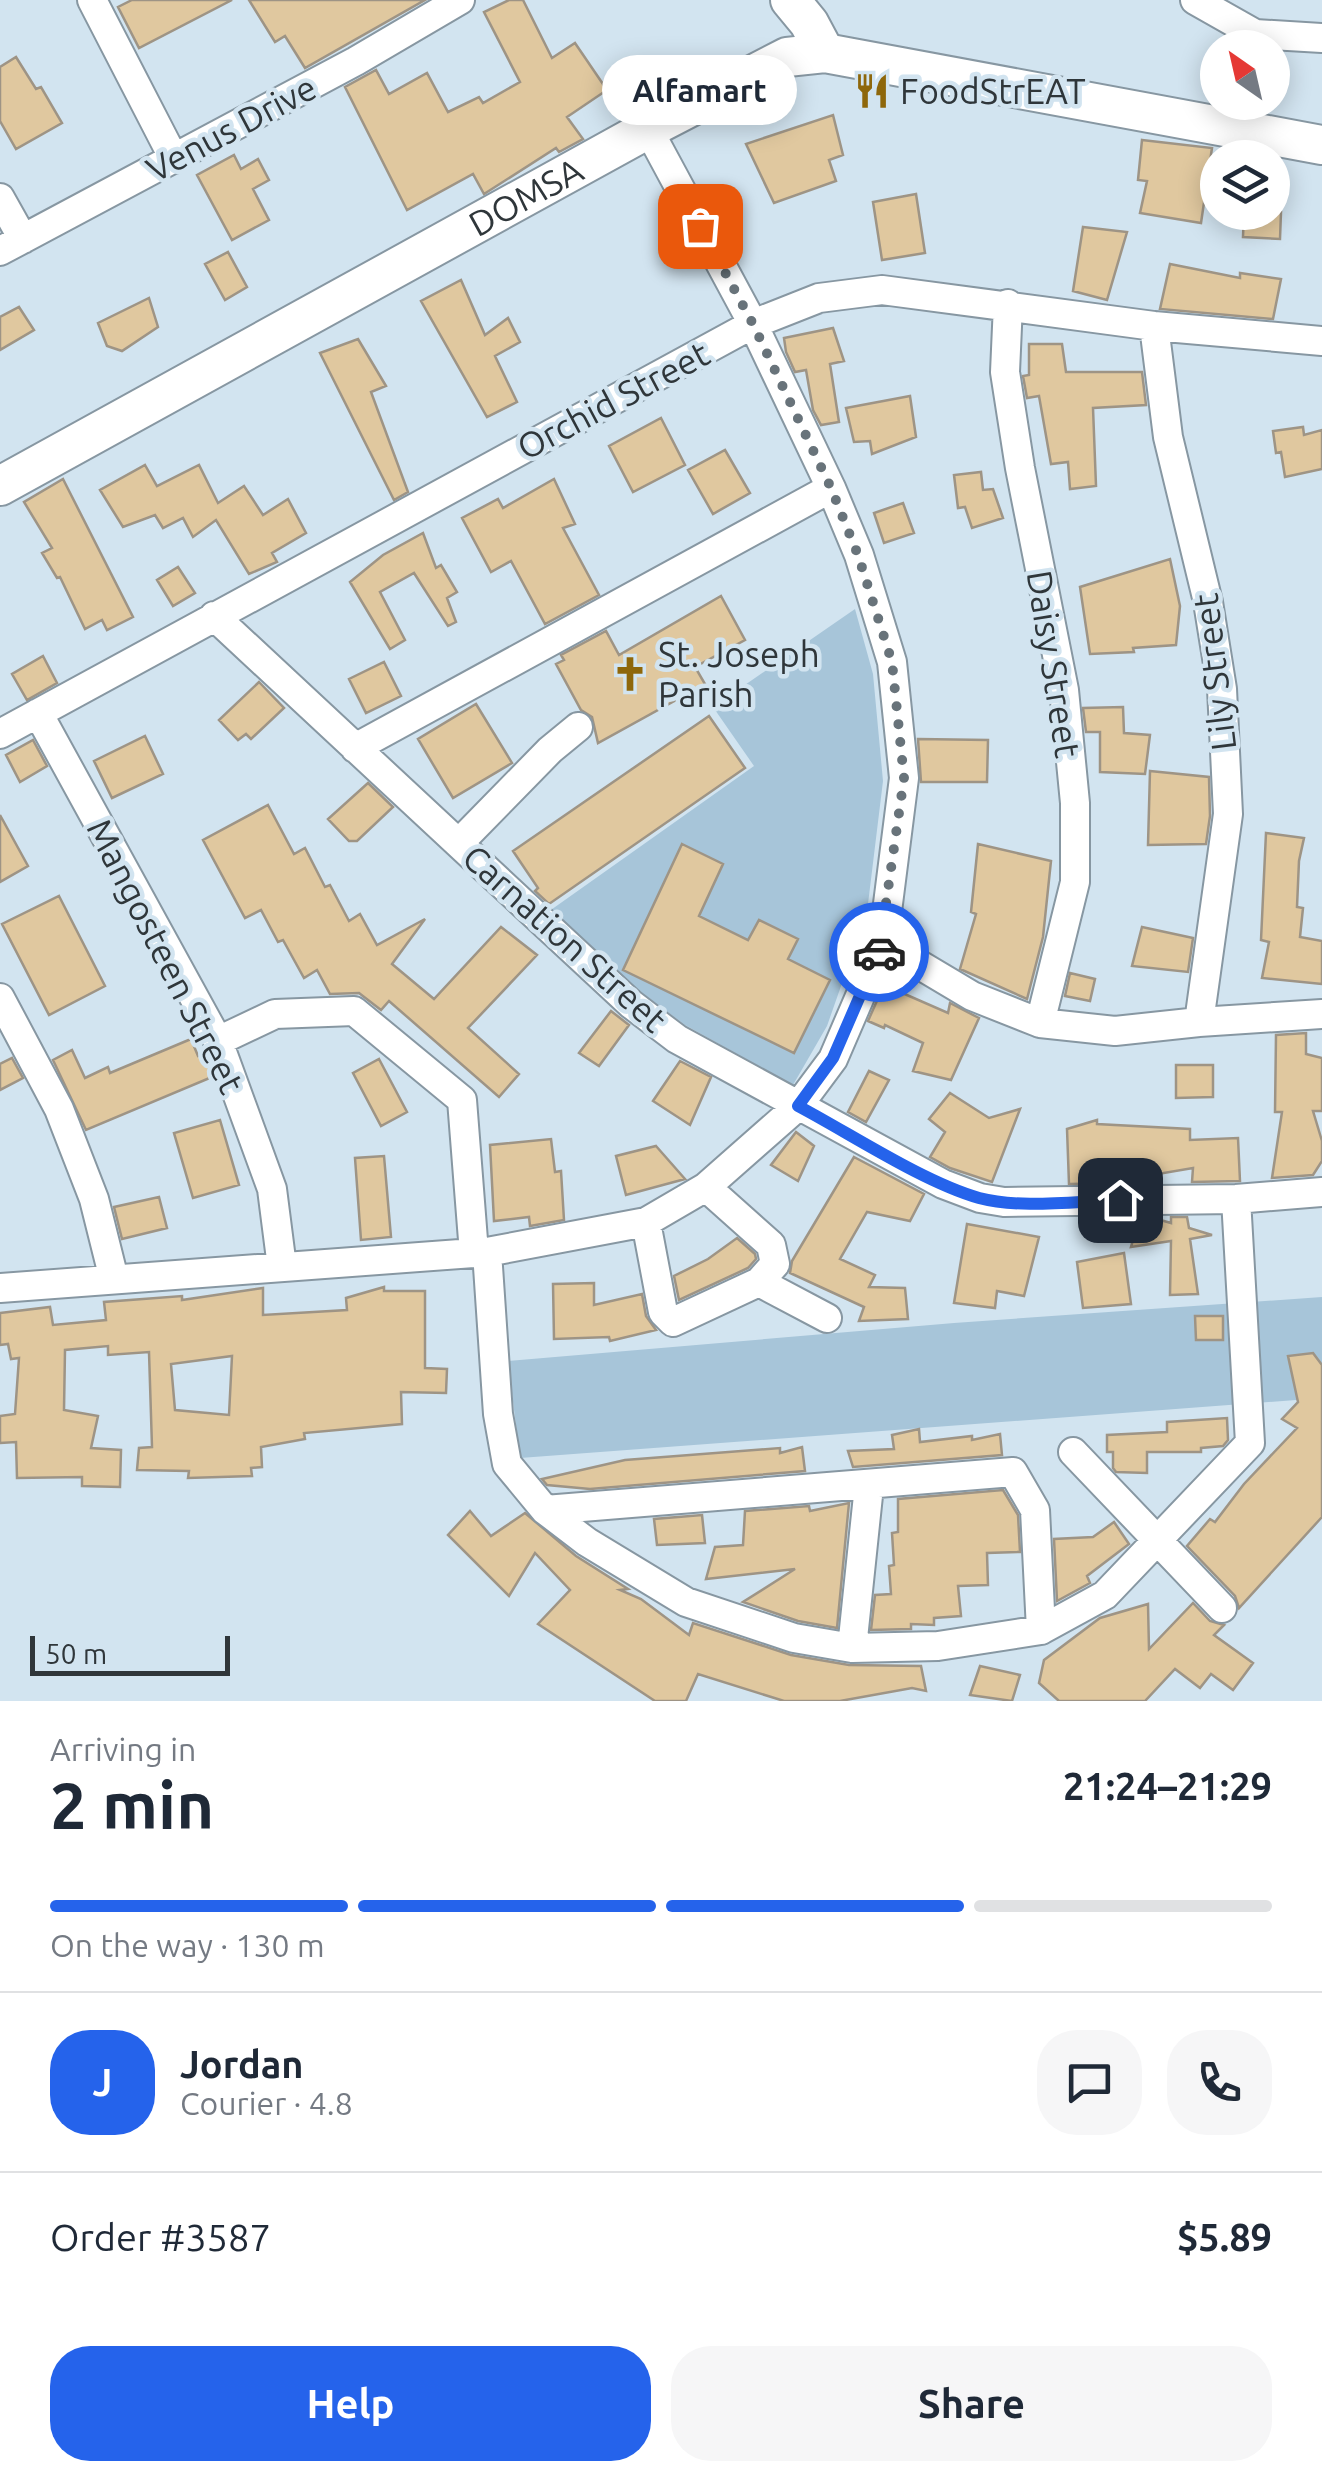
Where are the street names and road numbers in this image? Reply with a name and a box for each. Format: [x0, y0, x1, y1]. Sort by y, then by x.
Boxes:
street label: Venus Drive [139, 67, 323, 189]
street label: DOMSA [462, 149, 589, 244]
street label: Orchid Street [510, 333, 716, 467]
street label: Daisy Street [1019, 568, 1089, 761]
street label: Lily Street [1184, 591, 1243, 753]
street label: Mangosteen Street [80, 812, 253, 1100]
street label: Carnation Street [455, 836, 675, 1040]

